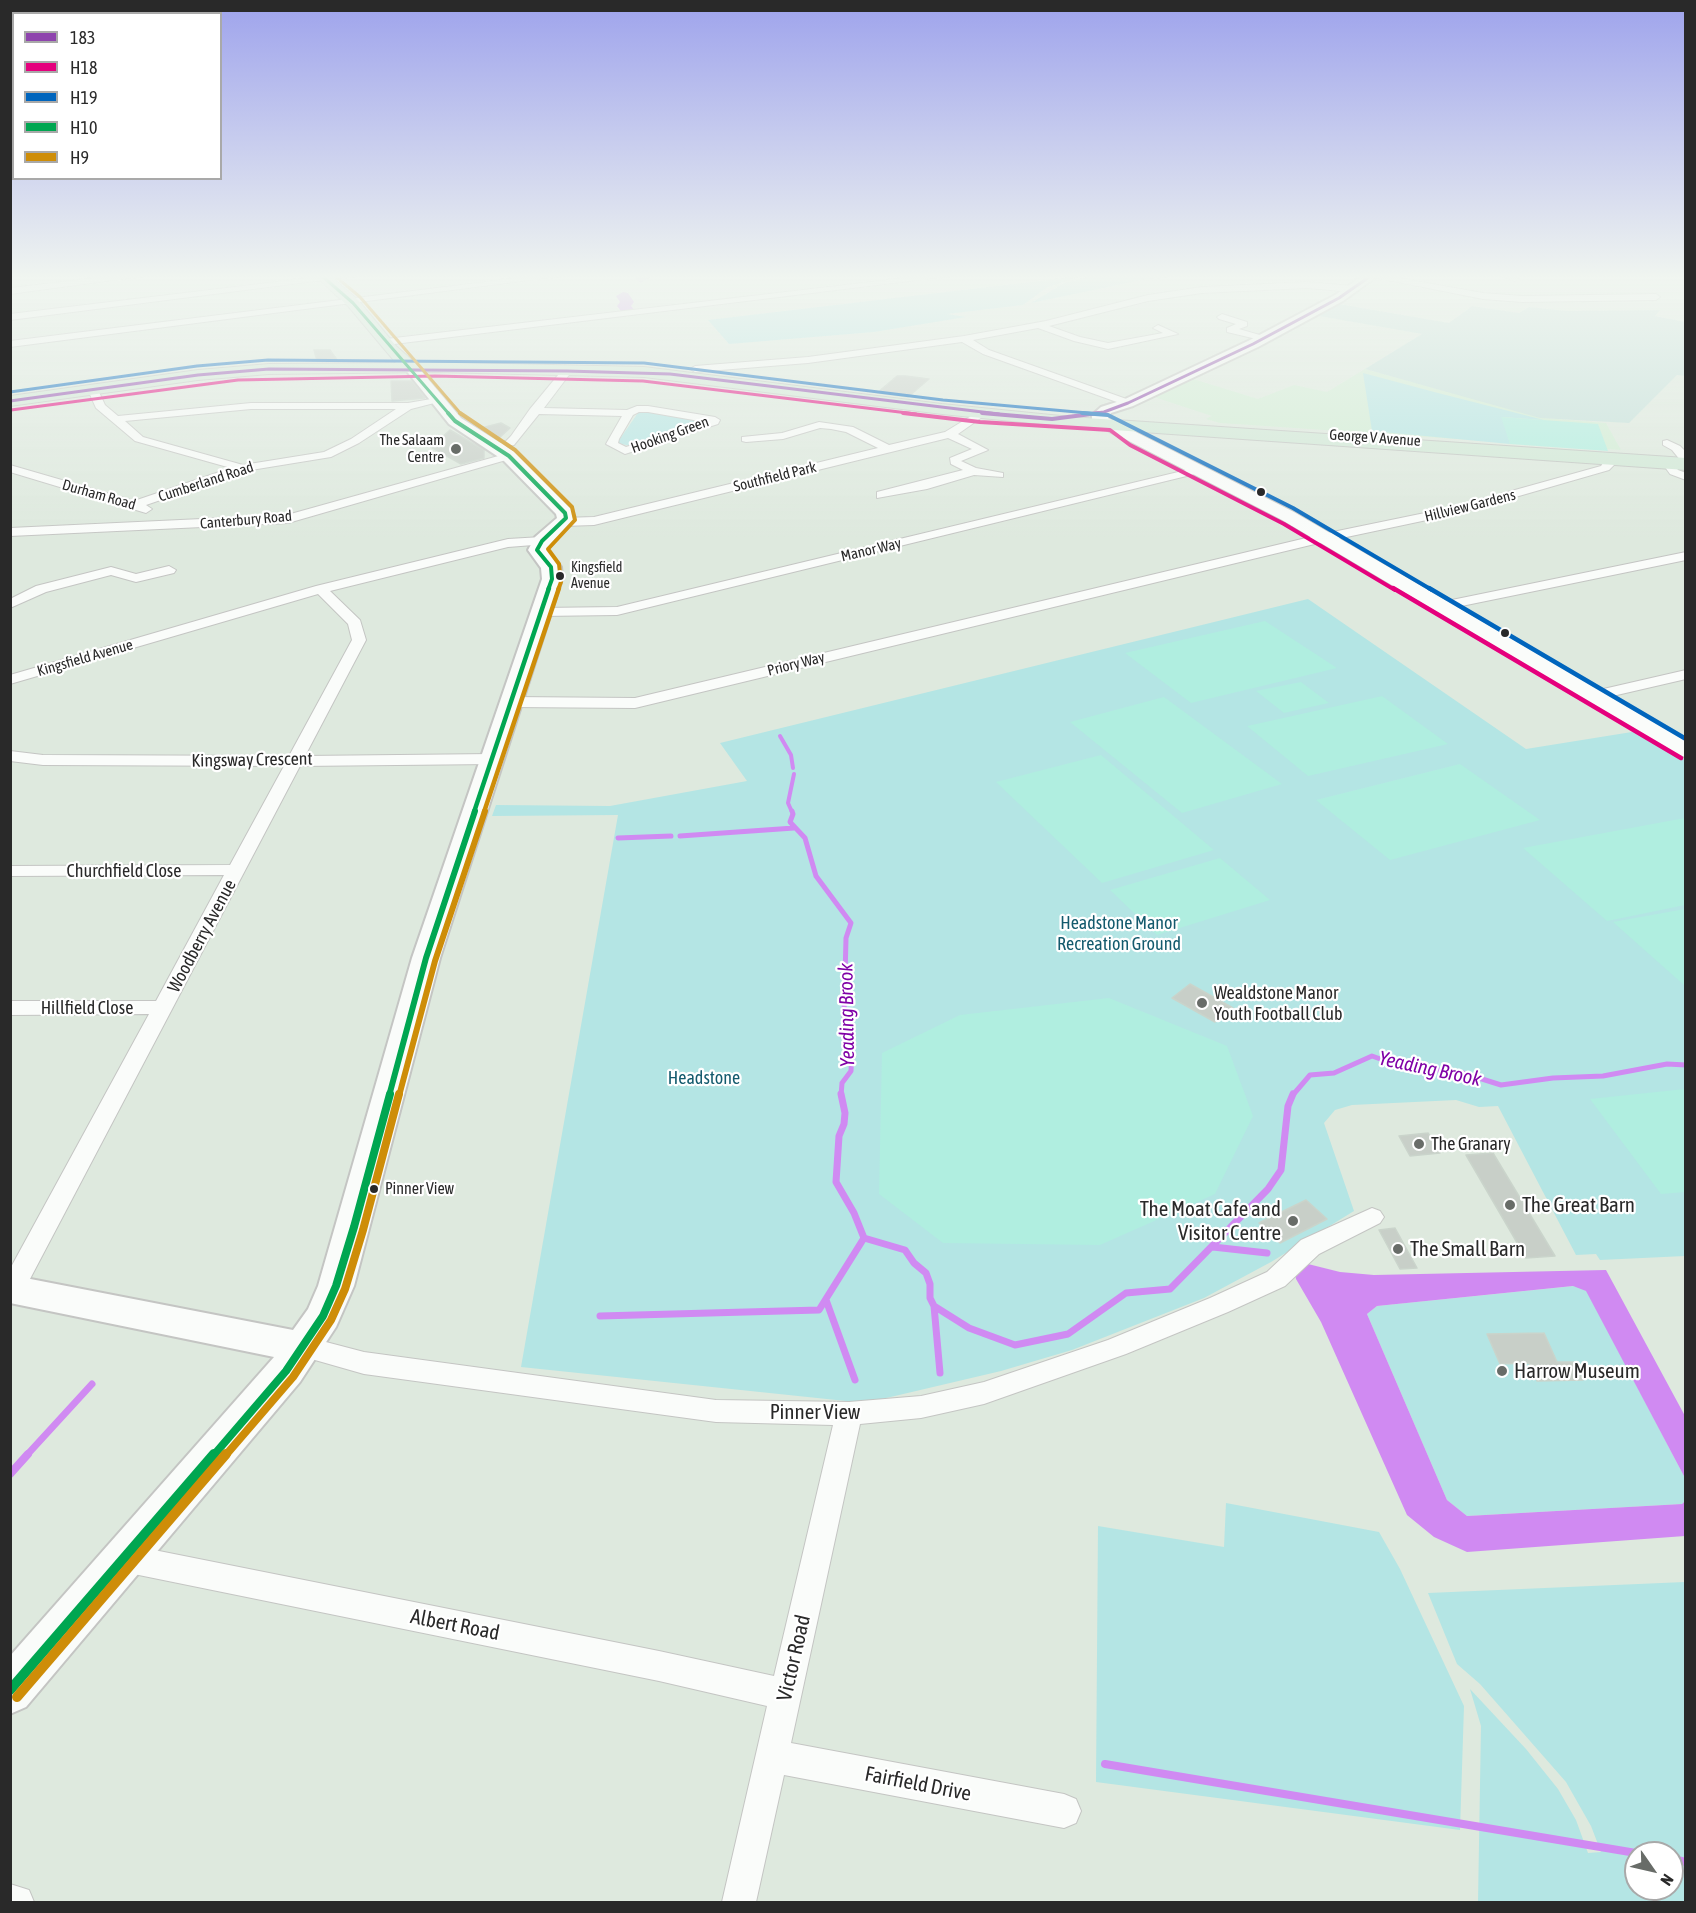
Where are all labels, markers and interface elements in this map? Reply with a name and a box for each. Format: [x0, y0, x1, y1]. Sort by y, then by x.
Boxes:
legend [12, 12, 222, 180]
text: 183 [70, 27, 95, 48]
text: H18 [70, 57, 97, 78]
text: H19 [70, 87, 97, 108]
text: H10 [70, 117, 97, 138]
text: H9 [70, 147, 89, 168]
street label: Hooking Green [629, 413, 711, 457]
street label: George V Avenue [1329, 426, 1421, 450]
place label: The Salaam Centre [380, 431, 444, 466]
marker: The Salaam Centre [449, 442, 463, 456]
street label: Cumberland Road [156, 458, 256, 506]
street label: Southfield Park [732, 458, 818, 496]
street label: Durham Road [60, 476, 138, 514]
unlabelled marker [1255, 486, 1267, 498]
street label: Hillview Gardens [1423, 486, 1517, 526]
street label: Canterbury Road [199, 507, 293, 533]
street label: Manor Way [839, 534, 903, 566]
place label: Kingsfield Avenue [571, 560, 622, 592]
marker: Kingsfield Avenue [554, 570, 566, 582]
unlabelled marker [1499, 627, 1511, 639]
street label: Kingsfield Avenue [35, 636, 135, 680]
street label: Priory Way [765, 648, 827, 680]
street label: Kingsway Crescent [191, 748, 313, 772]
street label: Churchfield Close [67, 860, 181, 882]
street label: Woodberry Avenue [163, 876, 241, 996]
park label: Headstone Manor Recreation Ground [1057, 912, 1181, 954]
water label: Yeading Brook [834, 963, 860, 1067]
place label: Wealdstone Manor Youth Football Club [1214, 982, 1342, 1024]
marker: Wealdstone Manor Youth Football Club [1195, 996, 1209, 1010]
street label: Hillfield Close [41, 997, 133, 1019]
water label: Yeading Brook [1377, 1046, 1483, 1092]
park label: Headstone [668, 1067, 740, 1089]
place label: The Granary [1431, 1133, 1511, 1155]
marker: The Granary [1412, 1137, 1426, 1151]
place label: Pinner View [385, 1179, 454, 1199]
marker: Pinner View [368, 1183, 380, 1195]
place label: The Great Barn [1522, 1192, 1635, 1218]
place label: The Moat Cafe and Visitor Centre [1140, 1196, 1281, 1246]
marker: The Great Barn [1503, 1198, 1517, 1212]
marker: The Moat Cafe and Visitor Centre [1286, 1214, 1300, 1228]
place label: The Small Barn [1410, 1236, 1525, 1262]
marker: The Small Barn [1391, 1242, 1405, 1256]
place label: Harrow Museum [1514, 1358, 1640, 1384]
marker: Harrow Museum [1495, 1364, 1509, 1378]
street label: Pinner View [770, 1399, 860, 1425]
street label: Albert Road [408, 1604, 502, 1646]
street label: Victor Road [772, 1612, 816, 1704]
street label: Fairfield Drive [863, 1761, 973, 1807]
north arrow [1624, 1841, 1684, 1901]
text: N [1657, 1871, 1677, 1889]

